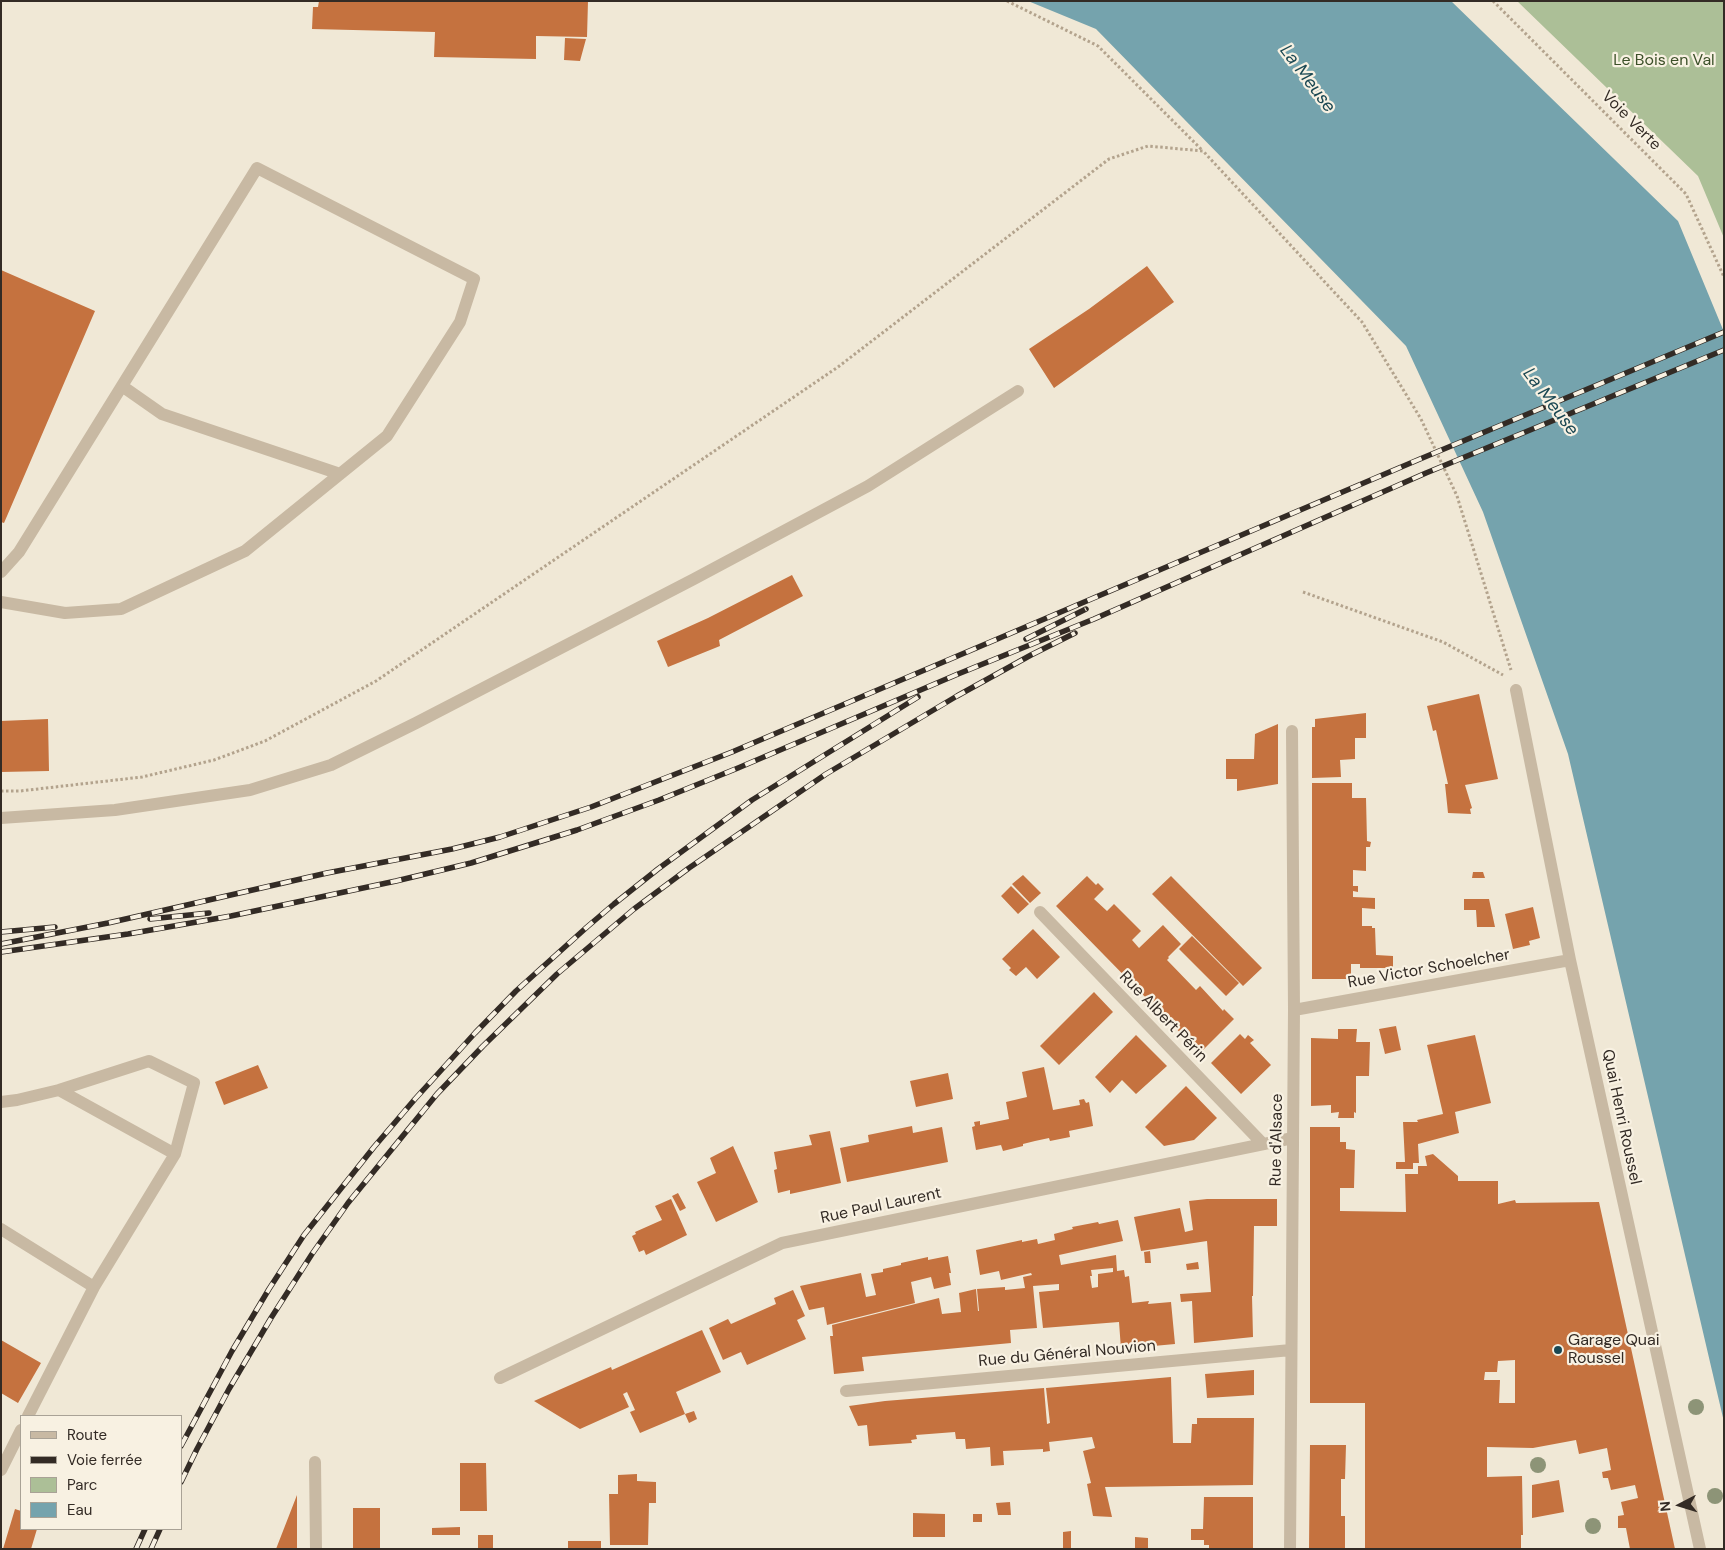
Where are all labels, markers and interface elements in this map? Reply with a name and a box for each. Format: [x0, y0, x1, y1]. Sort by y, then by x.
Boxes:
water label: La Meuse [1275, 41, 1339, 117]
park label: Le Bois en Val [1613, 51, 1715, 71]
street label: Voie Verte [1597, 87, 1665, 155]
water label: La Meuse [1518, 364, 1582, 440]
street label: Rue Victor Schoelcher [1346, 945, 1512, 993]
street label: Rue Albert Périn [1115, 968, 1211, 1066]
street label: Quai Henri Roussel [1597, 1048, 1645, 1186]
street label: Rue d'Alsace [1267, 1093, 1287, 1187]
street label: Rue Paul Laurent [819, 1184, 943, 1228]
place label: Garage Quai Roussel [1568, 1331, 1660, 1369]
street label: Rue du Général Nouvion [977, 1337, 1157, 1371]
marker: Garage Quai Roussel [1552, 1344, 1564, 1356]
legend [20, 1415, 182, 1530]
text: Route [67, 1425, 107, 1445]
text: Voie ferrée [67, 1450, 142, 1470]
text: Parc [67, 1475, 97, 1495]
north arrow [1655, 1480, 1705, 1530]
text: Eau [67, 1500, 92, 1520]
text: N [1656, 1500, 1674, 1512]

